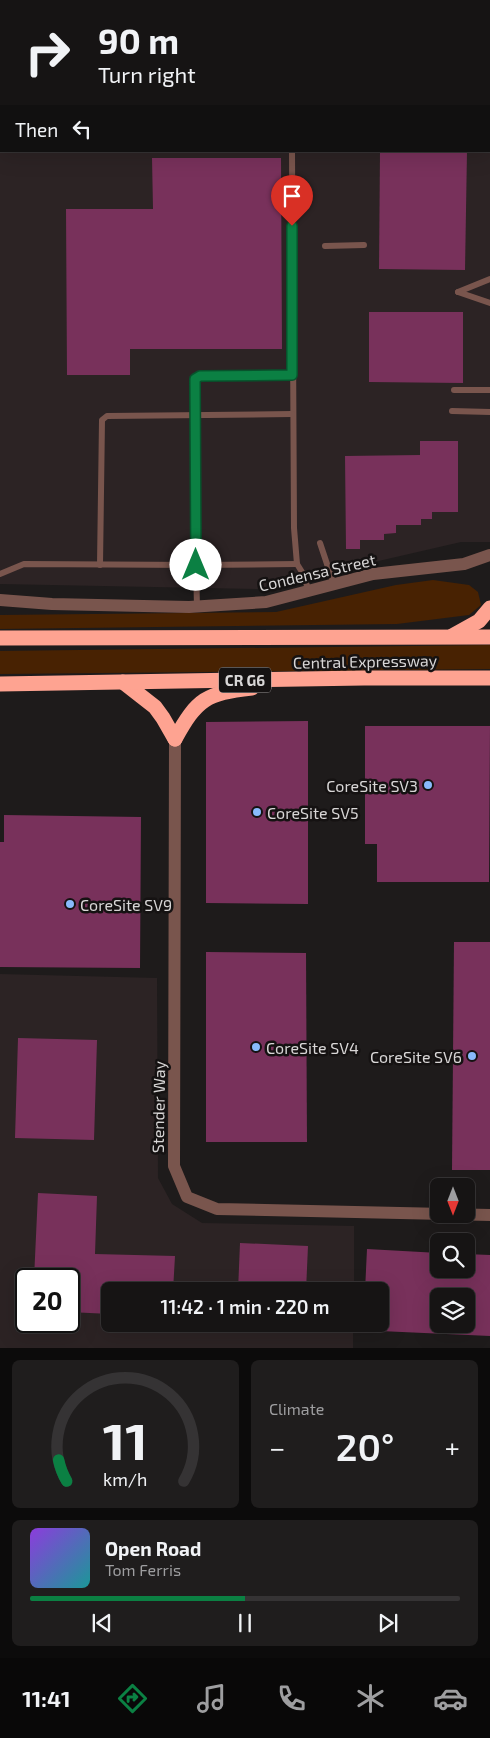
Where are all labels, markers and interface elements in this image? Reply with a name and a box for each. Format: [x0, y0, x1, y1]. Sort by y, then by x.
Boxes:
text: 90 m [98, 19, 179, 61]
icon: right [15, 20, 80, 85]
text: Turn right [98, 61, 196, 87]
icon: left [68, 115, 96, 143]
text: Then [15, 118, 58, 141]
pin [271, 175, 313, 226]
icon: arrive [278, 182, 306, 210]
position arrow [169, 538, 221, 590]
street label: Condensa Street [257, 549, 377, 595]
street label: Central Expressway [293, 650, 438, 672]
road number: CR G6 [219, 668, 271, 692]
place label: CoreSite SV3 [326, 776, 418, 795]
marker: CoreSite SV3 [422, 779, 434, 791]
place label: CoreSite SV5 [267, 803, 359, 822]
marker: CoreSite SV5 [251, 806, 263, 818]
place label: CoreSite SV9 [80, 895, 172, 914]
marker: CoreSite SV9 [64, 898, 76, 910]
place label: CoreSite SV4 [266, 1038, 359, 1057]
marker: CoreSite SV4 [250, 1041, 262, 1053]
place label: CoreSite SV6 [370, 1047, 462, 1066]
marker: CoreSite SV6 [466, 1050, 478, 1062]
street label: Stender Way [148, 1060, 168, 1153]
north arrow [430, 1178, 475, 1222]
map controls [430, 1178, 475, 1333]
button: search [430, 1233, 475, 1278]
speed limit sign: 20 [15, 1268, 80, 1333]
button: layers [430, 1288, 475, 1333]
text: 11:42 · 1 min · 220 m [161, 1295, 329, 1318]
text: Climate [269, 1399, 324, 1418]
text: 11 [103, 1408, 148, 1470]
text: 20° [336, 1423, 394, 1469]
text: − [269, 1430, 285, 1464]
text: + [445, 1430, 460, 1464]
text: km/h [103, 1468, 148, 1490]
text: Open Road [105, 1537, 201, 1560]
text: Tom Ferris [105, 1560, 181, 1579]
icon: previous [88, 1609, 116, 1637]
icon: pause [231, 1609, 259, 1637]
icon: next [374, 1609, 402, 1637]
icon: directions [115, 1681, 150, 1716]
icon: music [194, 1681, 229, 1716]
icon: phone [274, 1681, 309, 1716]
icon: climate [353, 1681, 388, 1716]
icon: car [433, 1681, 468, 1716]
text: 11:41 [22, 1685, 70, 1711]

